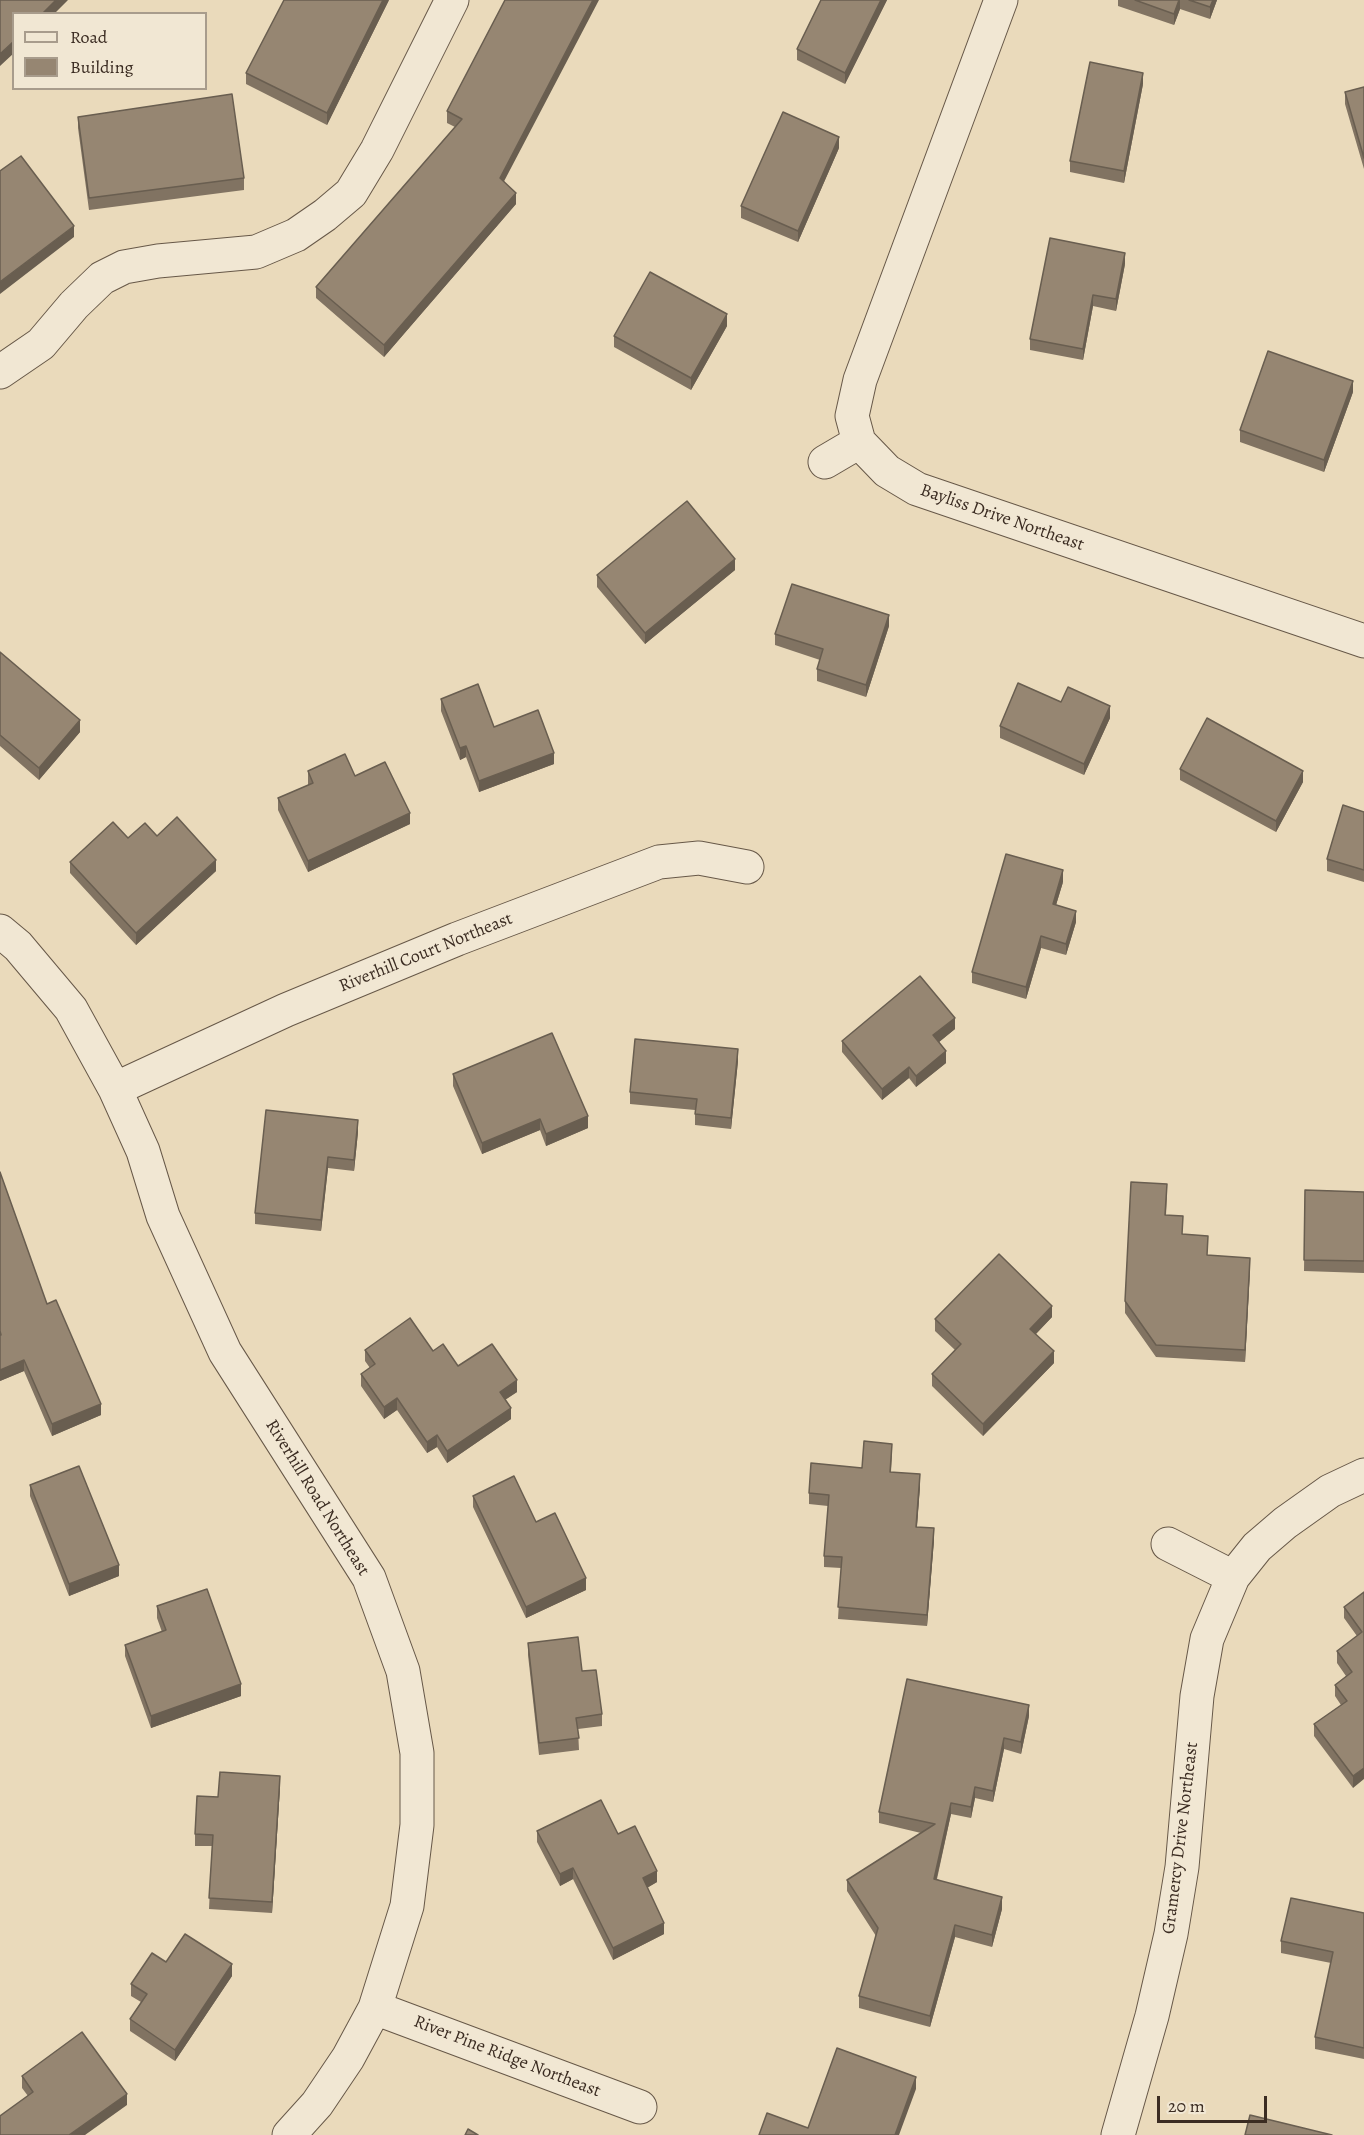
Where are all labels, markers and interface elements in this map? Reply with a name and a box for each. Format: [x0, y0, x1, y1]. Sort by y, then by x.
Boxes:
legend [12, 12, 207, 90]
text: Road [70, 25, 107, 49]
text: Building [70, 55, 134, 79]
street label: Bayliss Drive Northeast [917, 480, 1087, 556]
street label: Riverhill Court Northeast [336, 908, 516, 998]
street label: Riverhill Road Northeast [260, 1416, 374, 1580]
street label: Gramercy Drive Northeast [1159, 1741, 1203, 1935]
street label: River Pine Ridge Northeast [411, 2011, 603, 2103]
scale bar [1160, 2084, 1270, 2122]
text: 20 m [1168, 2094, 1205, 2118]

